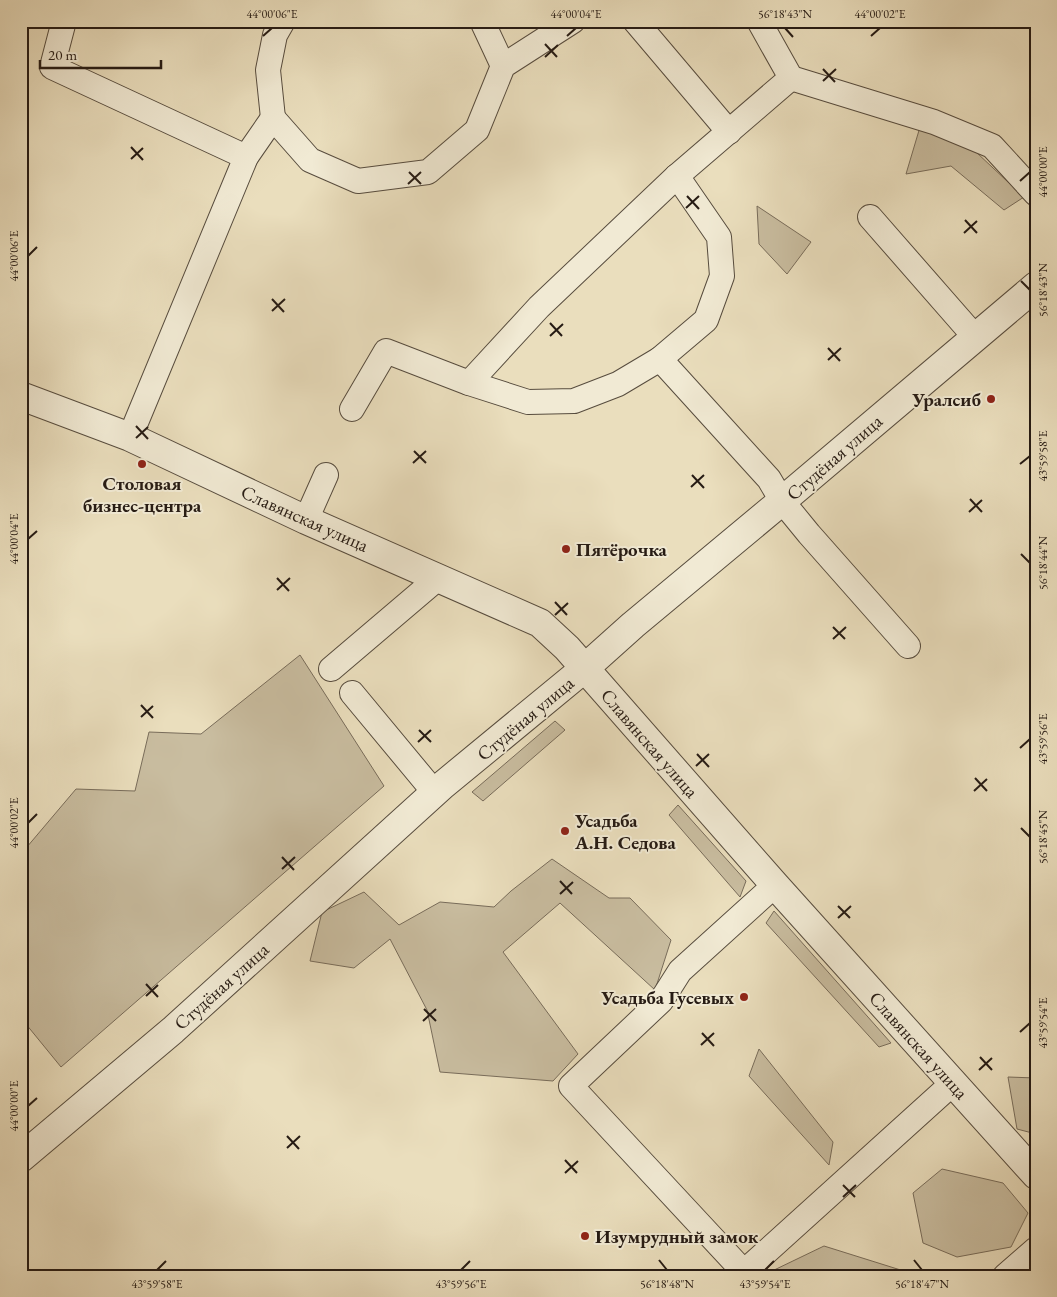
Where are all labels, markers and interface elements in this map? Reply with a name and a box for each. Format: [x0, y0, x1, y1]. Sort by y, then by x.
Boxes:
text: 44°00'06"E [246, 6, 298, 22]
text: 44°00'04"E [550, 6, 602, 22]
text: 56°18'43"N [758, 6, 812, 22]
text: 44°00'02"E [854, 6, 906, 22]
scale bar [40, 38, 161, 70]
text: 20 m [48, 45, 77, 64]
text: 44°00'00"E [1035, 146, 1051, 198]
text: 44°00'06"E [6, 230, 22, 282]
text: 56°18'43"N [1035, 263, 1051, 317]
place label: Уралсиб [911, 387, 981, 412]
marker: Уралсиб [985, 393, 997, 405]
street label: Студёная улица [781, 409, 888, 506]
text: 43°59'58"E [1035, 430, 1051, 482]
marker: Столовая бизнес-центра [136, 458, 148, 470]
place label: Столовая бизнес-центра [83, 471, 202, 518]
street label: Славянская улица [237, 479, 373, 558]
text: 44°00'04"E [6, 513, 22, 565]
text: 56°18'44"N [1035, 536, 1051, 590]
place label: Пятёрочка [576, 537, 668, 562]
marker: Пятёрочка [560, 543, 572, 555]
street label: Студёная улица [472, 670, 579, 766]
street label: Славянская улица [595, 683, 704, 804]
text: 43°59'56"E [1035, 713, 1051, 765]
text: 44°00'02"E [6, 797, 22, 849]
place label: Усадьба А.Н. Седова [574, 808, 676, 855]
text: 56°18'45"N [1035, 810, 1051, 864]
marker: Усадьба А.Н. Седова [559, 825, 571, 837]
street label: Студёная улица [169, 937, 274, 1036]
place label: Усадьба Гусевых [600, 985, 734, 1010]
street label: Славянская улица [863, 986, 974, 1105]
marker: Усадьба Гусевых [738, 991, 750, 1003]
text: 43°59'54"E [1035, 997, 1051, 1049]
text: 44°00'00"E [6, 1080, 22, 1132]
place label: Изумрудный замок [595, 1224, 759, 1249]
marker: Изумрудный замок [579, 1230, 591, 1242]
text: 43°59'58"E [131, 1276, 183, 1292]
text: 43°59'56"E [435, 1276, 487, 1292]
text: 56°18'48"N [640, 1276, 694, 1292]
text: 43°59'54"E [739, 1276, 791, 1292]
text: 56°18'47"N [895, 1276, 949, 1292]

